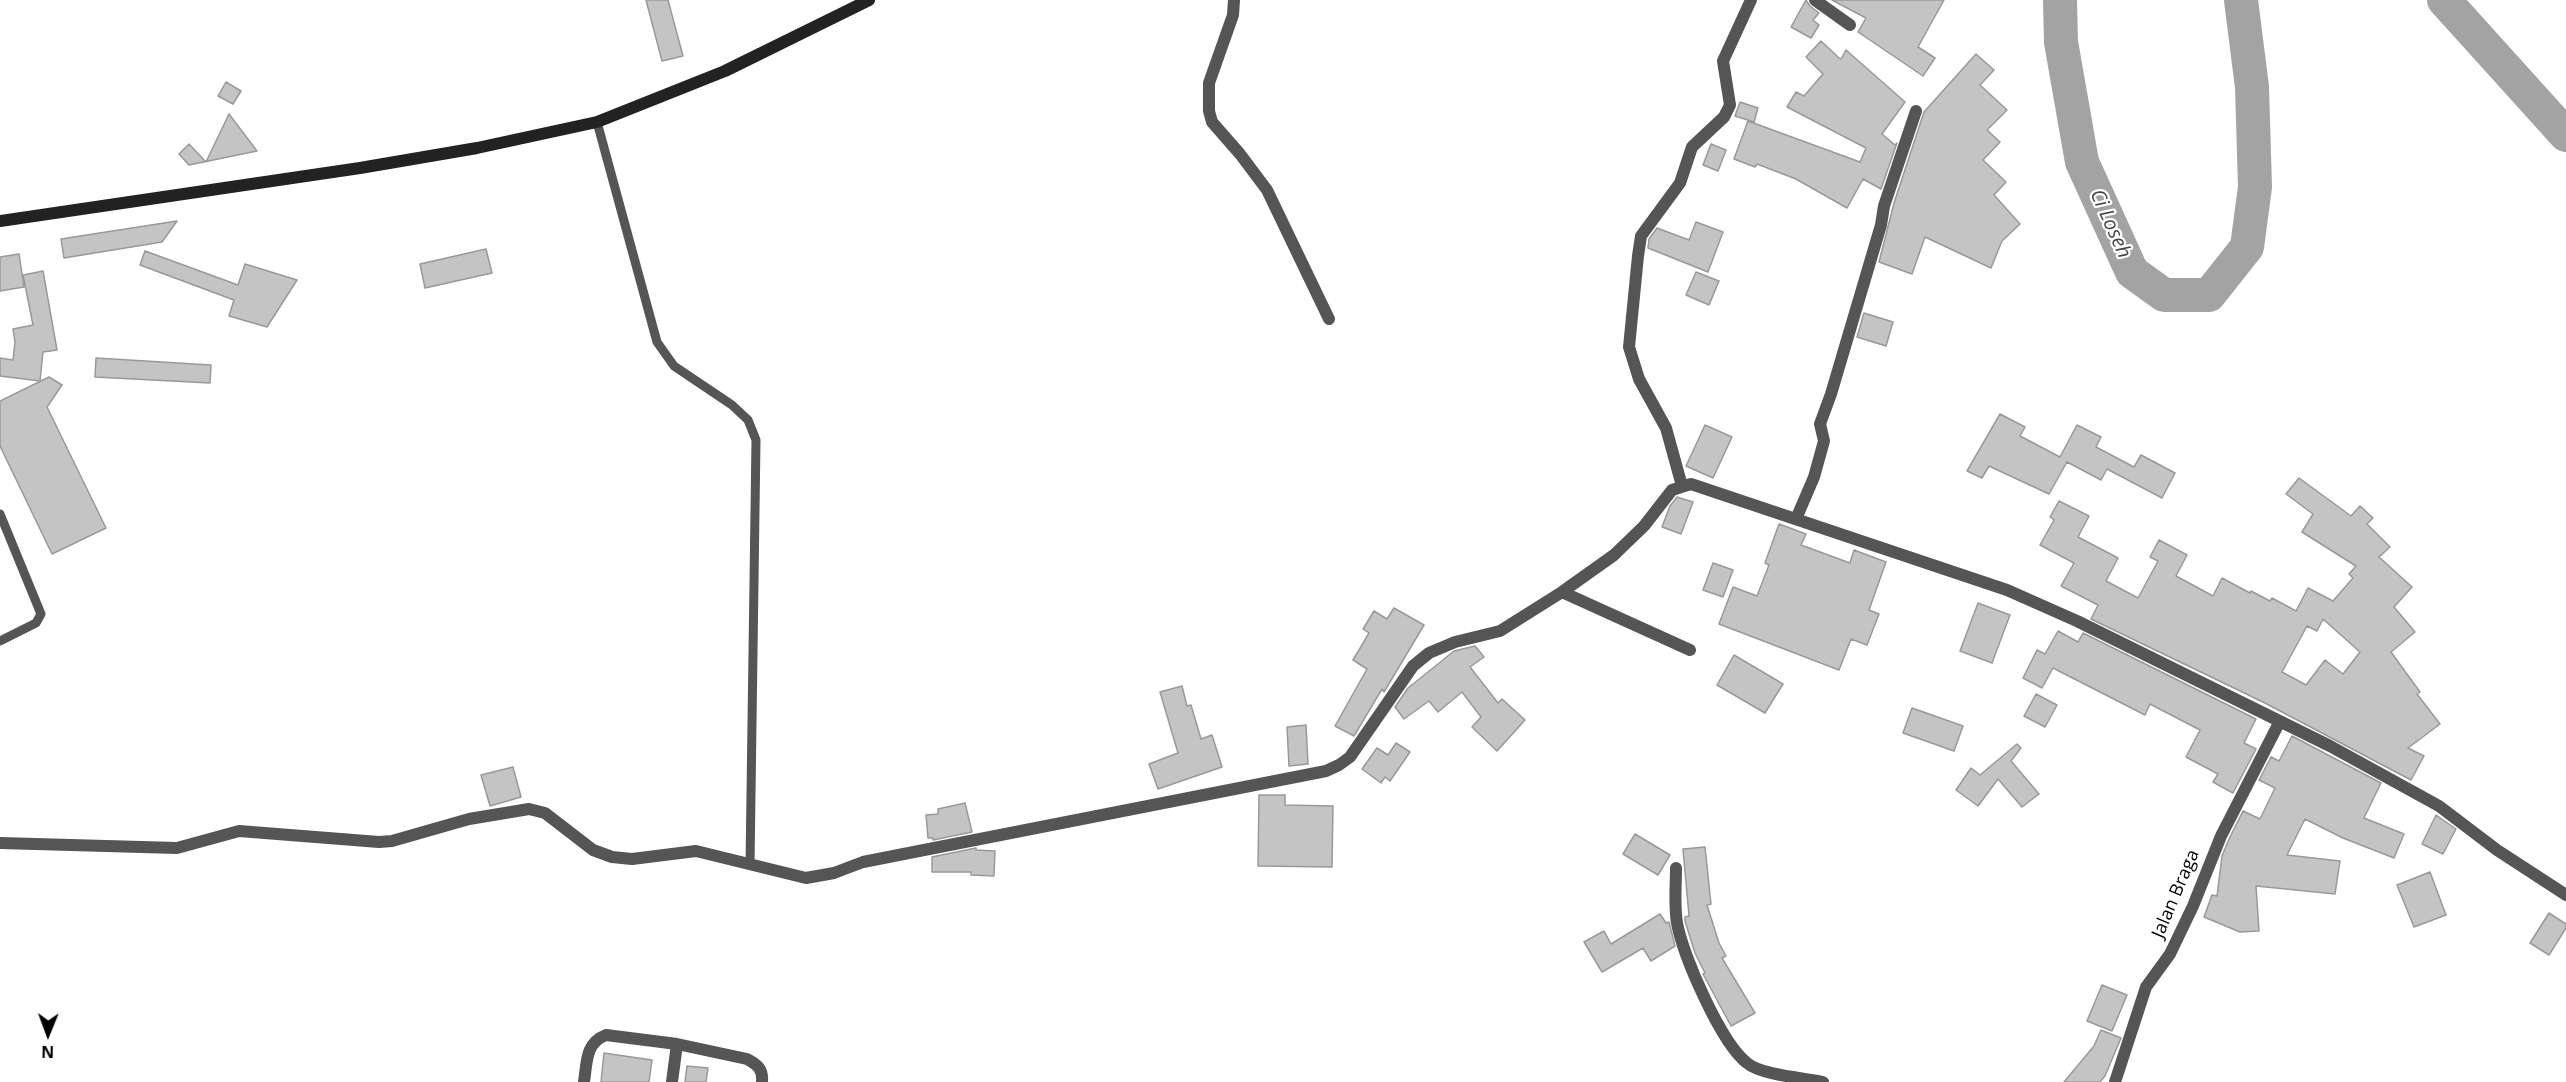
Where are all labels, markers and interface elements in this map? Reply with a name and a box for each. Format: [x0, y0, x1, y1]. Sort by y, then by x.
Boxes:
water label: Ci Loseh [2084, 186, 2136, 262]
street label: Jalan Braga [2148, 847, 2204, 941]
north arrow [18, 1004, 78, 1064]
text: N [41, 1041, 54, 1063]

